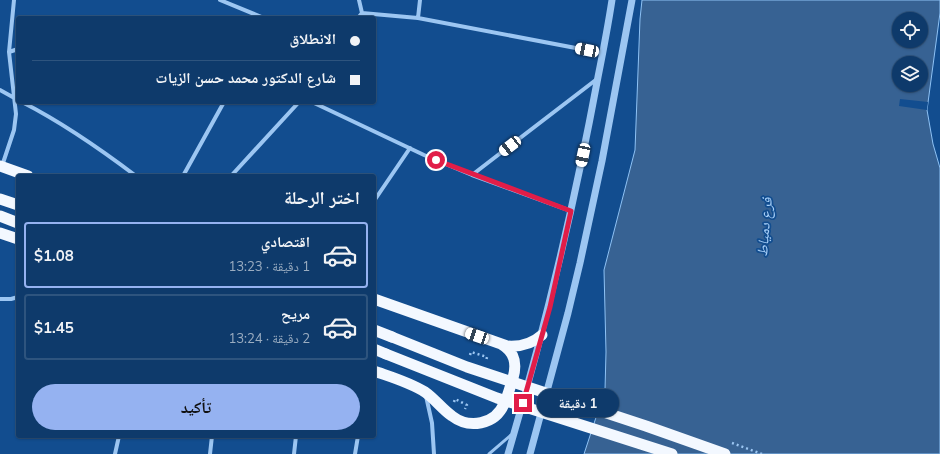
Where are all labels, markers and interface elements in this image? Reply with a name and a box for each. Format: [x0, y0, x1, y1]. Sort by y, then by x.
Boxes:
map controls [892, 12, 928, 92]
button: locate [892, 12, 928, 48]
text: الانطلاق [290, 29, 336, 48]
car [574, 42, 600, 58]
button: layers [892, 56, 928, 92]
text: شارع الدكتور محمد حسن الزيات [156, 68, 336, 87]
car [497, 134, 523, 158]
car [575, 142, 591, 168]
route start [427, 151, 445, 169]
text: اختر الرحلة [284, 186, 360, 209]
water label: فرع دمياط [752, 195, 777, 257]
text: اقتصادي [261, 232, 310, 251]
icon: car [322, 237, 358, 273]
text: $1.08 [34, 246, 74, 265]
text: 1 دقيقة · 13:23 [228, 258, 310, 274]
text: مريح [281, 304, 310, 323]
icon: car [322, 309, 358, 345]
text: $1.45 [34, 318, 74, 337]
car [464, 326, 490, 346]
text: 2 دقيقة · 13:24 [228, 330, 310, 346]
button: تأكيد [32, 384, 360, 430]
callout: 1 دقيقة [537, 389, 619, 417]
route end [514, 394, 532, 412]
text: 1 دقيقة [559, 395, 597, 411]

